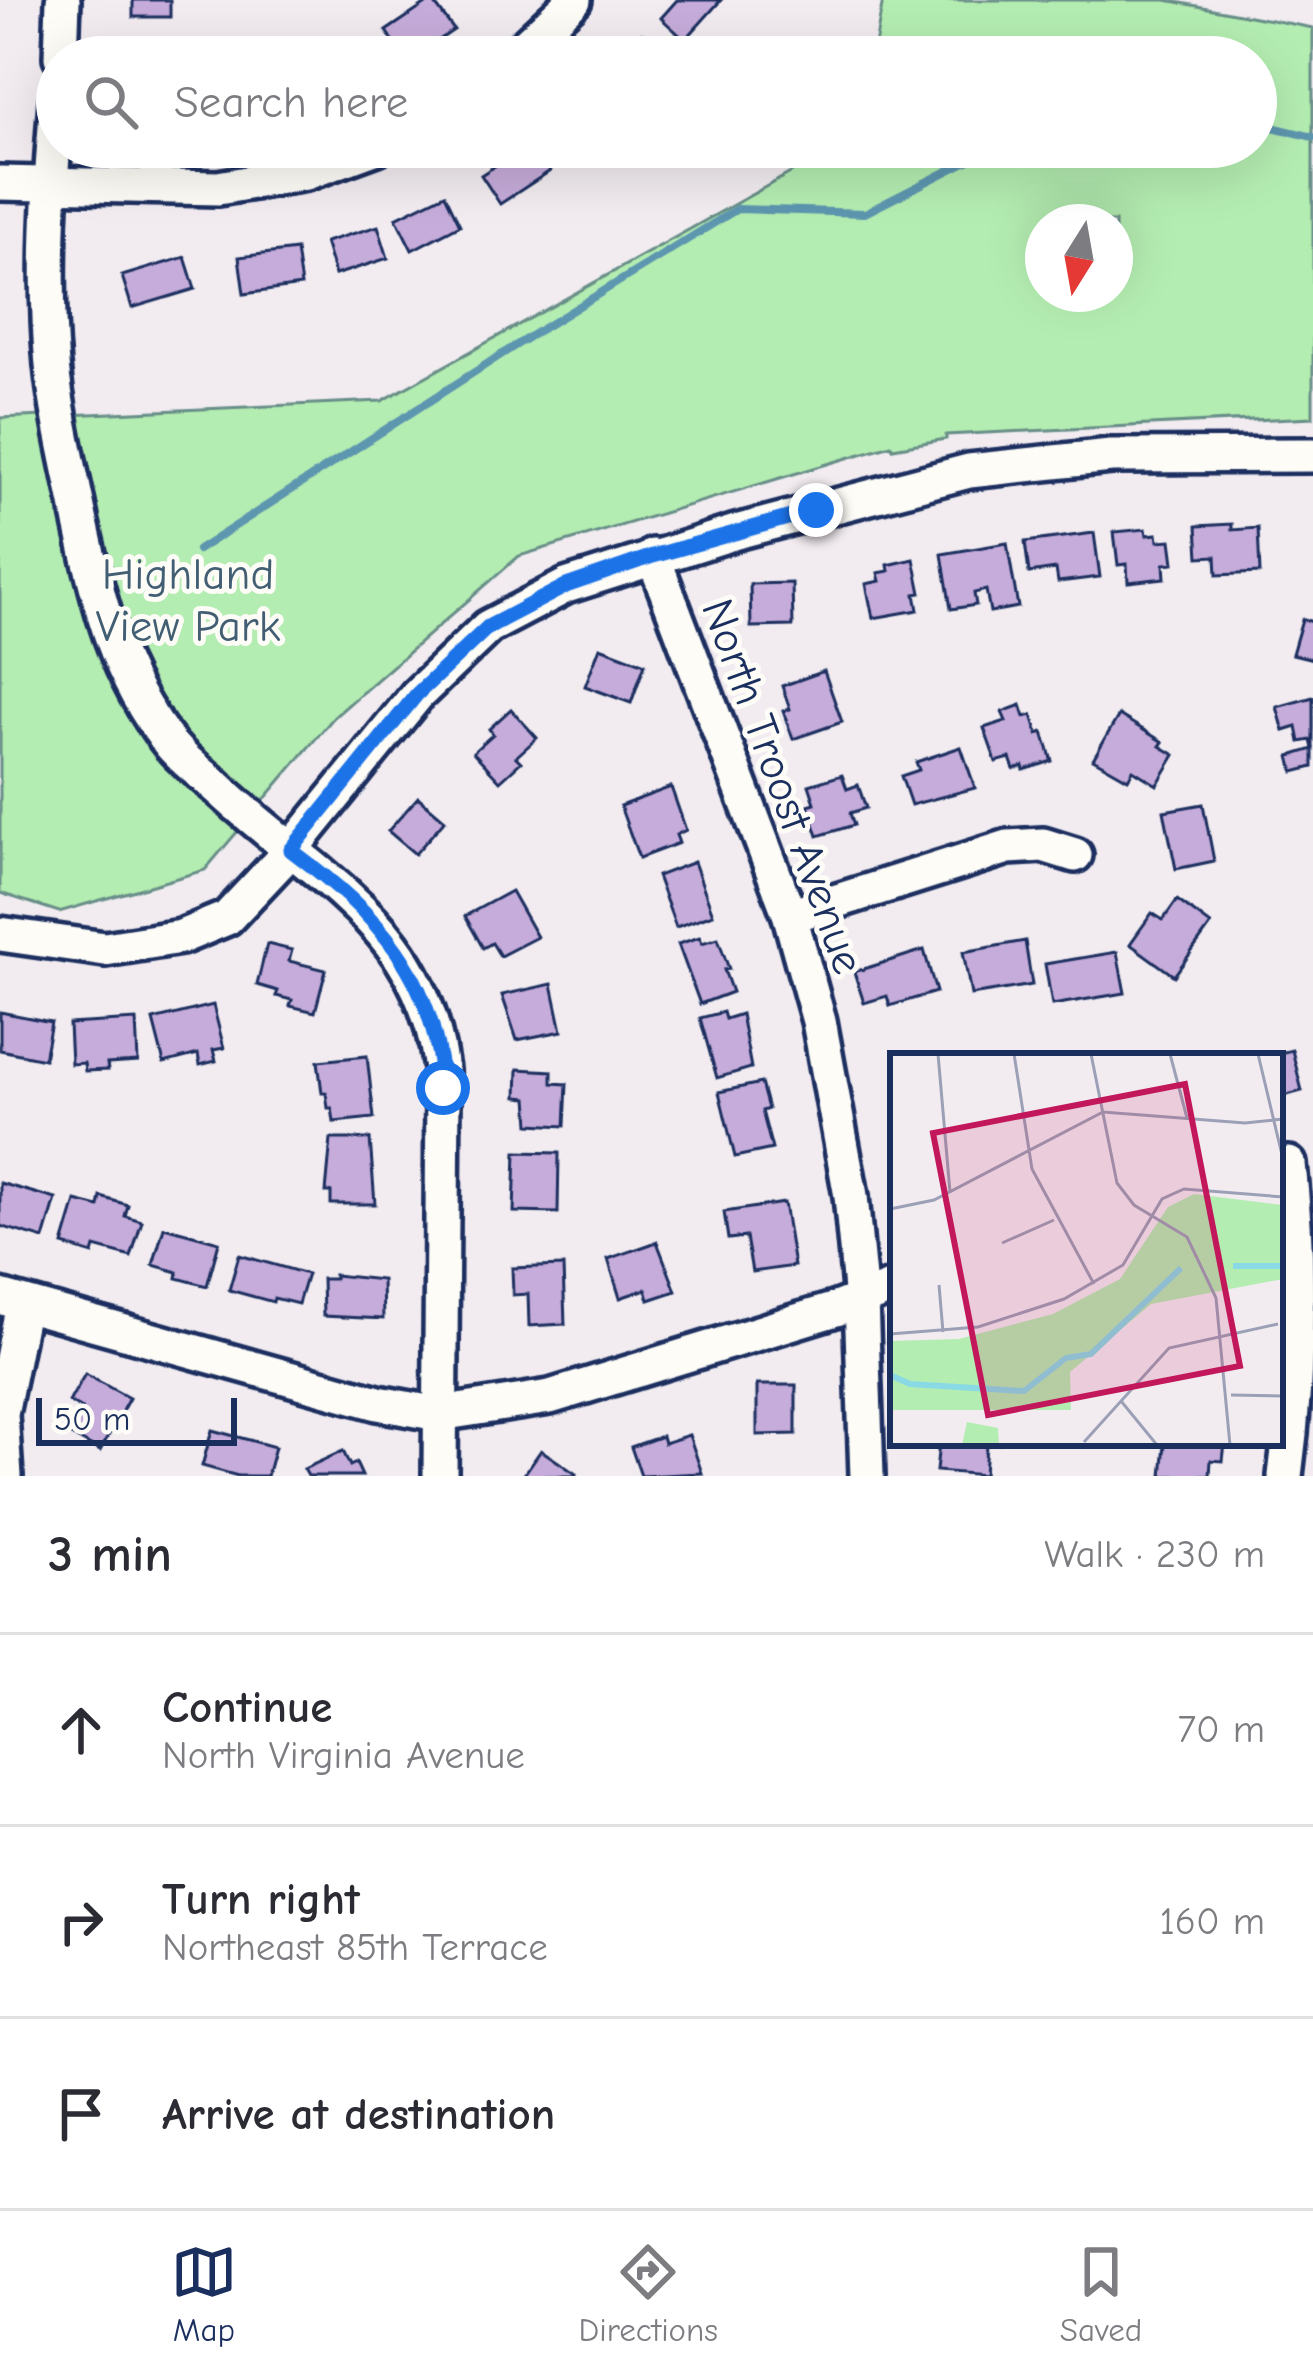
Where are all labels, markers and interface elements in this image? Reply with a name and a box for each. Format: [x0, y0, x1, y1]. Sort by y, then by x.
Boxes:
search box [36, 36, 1277, 168]
icon: search [78, 69, 144, 135]
text: Search here [174, 76, 408, 128]
north arrow [1025, 204, 1133, 312]
route end [789, 483, 843, 537]
park label: Highland View Park [96, 548, 281, 652]
street label: North Troost Avenue [691, 592, 875, 981]
inset map [890, 1053, 1283, 1446]
route start [416, 1061, 470, 1115]
scale bar [36, 1392, 237, 1445]
text: 50 m [54, 1400, 130, 1438]
text: 3 min [48, 1525, 172, 1584]
text: Walk · 230 m [1044, 1532, 1265, 1577]
text: Continue [162, 1681, 332, 1733]
icon: ahead [48, 1697, 114, 1763]
text: 70 m [1178, 1707, 1265, 1752]
text: North Virginia Avenue [162, 1733, 525, 1778]
text: Turn right [162, 1873, 360, 1925]
icon: right [48, 1889, 114, 1955]
text: 160 m [1159, 1899, 1265, 1944]
text: Northeast 85th Terrace [162, 1925, 548, 1970]
icon: arrive [48, 2081, 114, 2147]
text: Arrive at destination [162, 2088, 555, 2140]
tab: Map [171, 2239, 237, 2349]
tab: Directions [579, 2239, 718, 2349]
tab: Saved [1060, 2239, 1142, 2349]

